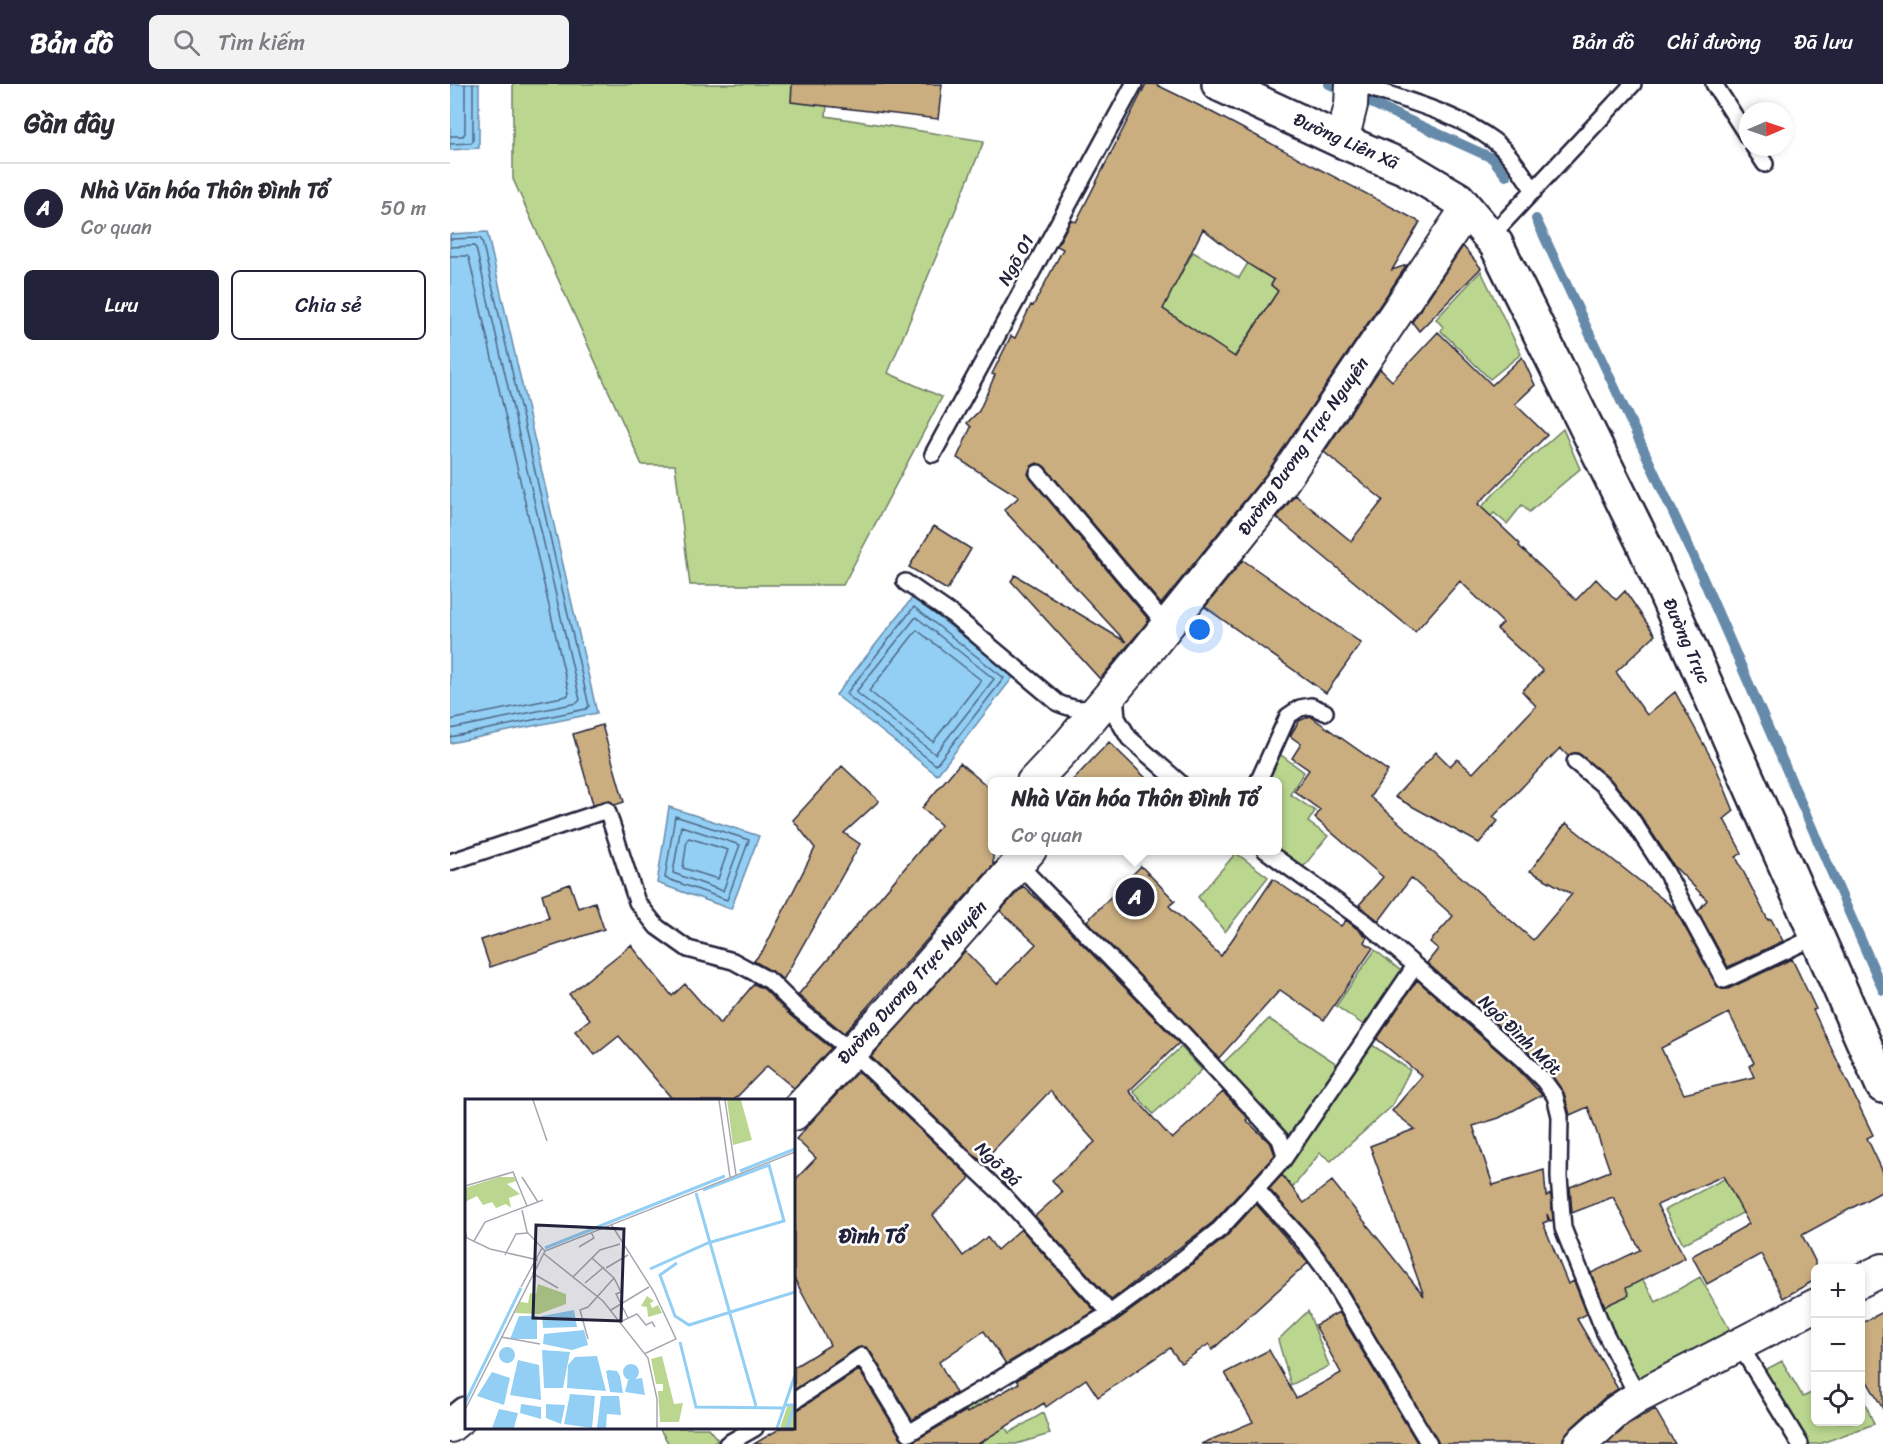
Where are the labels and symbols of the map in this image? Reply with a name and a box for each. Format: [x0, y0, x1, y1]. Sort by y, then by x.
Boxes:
north arrow [1739, 102, 1793, 156]
street label: Đường Liên Xã [1288, 103, 1405, 179]
street label: Ngõ 01 [989, 228, 1043, 292]
street label: Đường Dương Trực Nguyên [1229, 349, 1377, 542]
street label: Đường Trục [1654, 593, 1720, 689]
your location [1185, 615, 1214, 644]
pin: A [1116, 874, 1154, 920]
street label: Đường Dương Trực Nguyên [829, 892, 995, 1072]
street label: Ngõ Đình Một [1471, 986, 1570, 1084]
inset map [465, 1099, 795, 1429]
street label: Ngõ Đá [967, 1133, 1029, 1195]
district label: Đình Tổ [838, 1217, 910, 1255]

